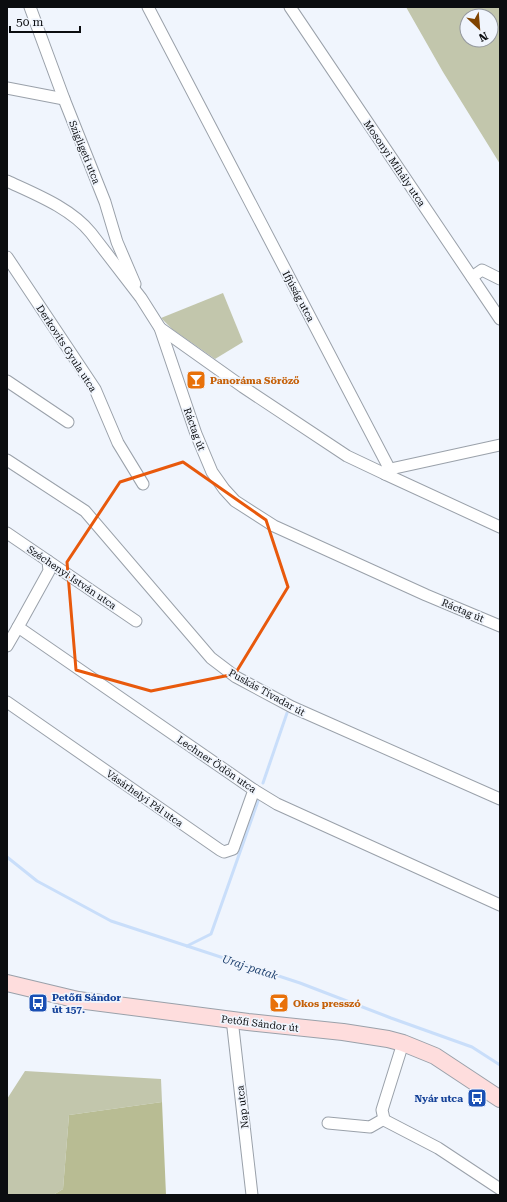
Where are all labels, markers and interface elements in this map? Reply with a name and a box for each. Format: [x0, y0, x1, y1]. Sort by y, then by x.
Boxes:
scale bar [10, 8, 80, 34]
north arrow [459, 8, 499, 48]
text: 50 m [16, 15, 43, 29]
text: N [476, 29, 490, 44]
street label: Mosonyi Mihály utca [362, 118, 428, 209]
street label: Szigligeti utca [67, 119, 102, 186]
street label: Ifjúság utca [281, 269, 317, 324]
street label: Derkovits Gyula utca [34, 303, 99, 394]
bar icon: Panoráma Söröző [185, 369, 207, 391]
place label: Panoráma Söröző [210, 375, 300, 386]
street label: Ráctag út [182, 406, 207, 452]
street label: Széchenyi István utca [25, 543, 119, 612]
street label: Ráctag út [440, 597, 486, 624]
street label: Puskás Tivadar út [227, 667, 307, 718]
street label: Lechner Ödön utca [175, 734, 259, 795]
street label: Vásárhelyi Pál utca [104, 768, 185, 829]
water label: Uraj-patak [220, 952, 279, 983]
bus stop icon: Petőfi Sándor út 157. [27, 992, 49, 1014]
place label: Petőfi Sándor út 157. [52, 992, 121, 1015]
bar icon: Okos presszó [268, 992, 290, 1014]
place label: Okos presszó [293, 998, 361, 1009]
street label: Petőfi Sándor út [221, 1013, 300, 1034]
street label: Nap utca [234, 1084, 251, 1129]
bus stop icon: Nyár utca [466, 1087, 488, 1109]
place label: Nyár utca [414, 1093, 463, 1104]

